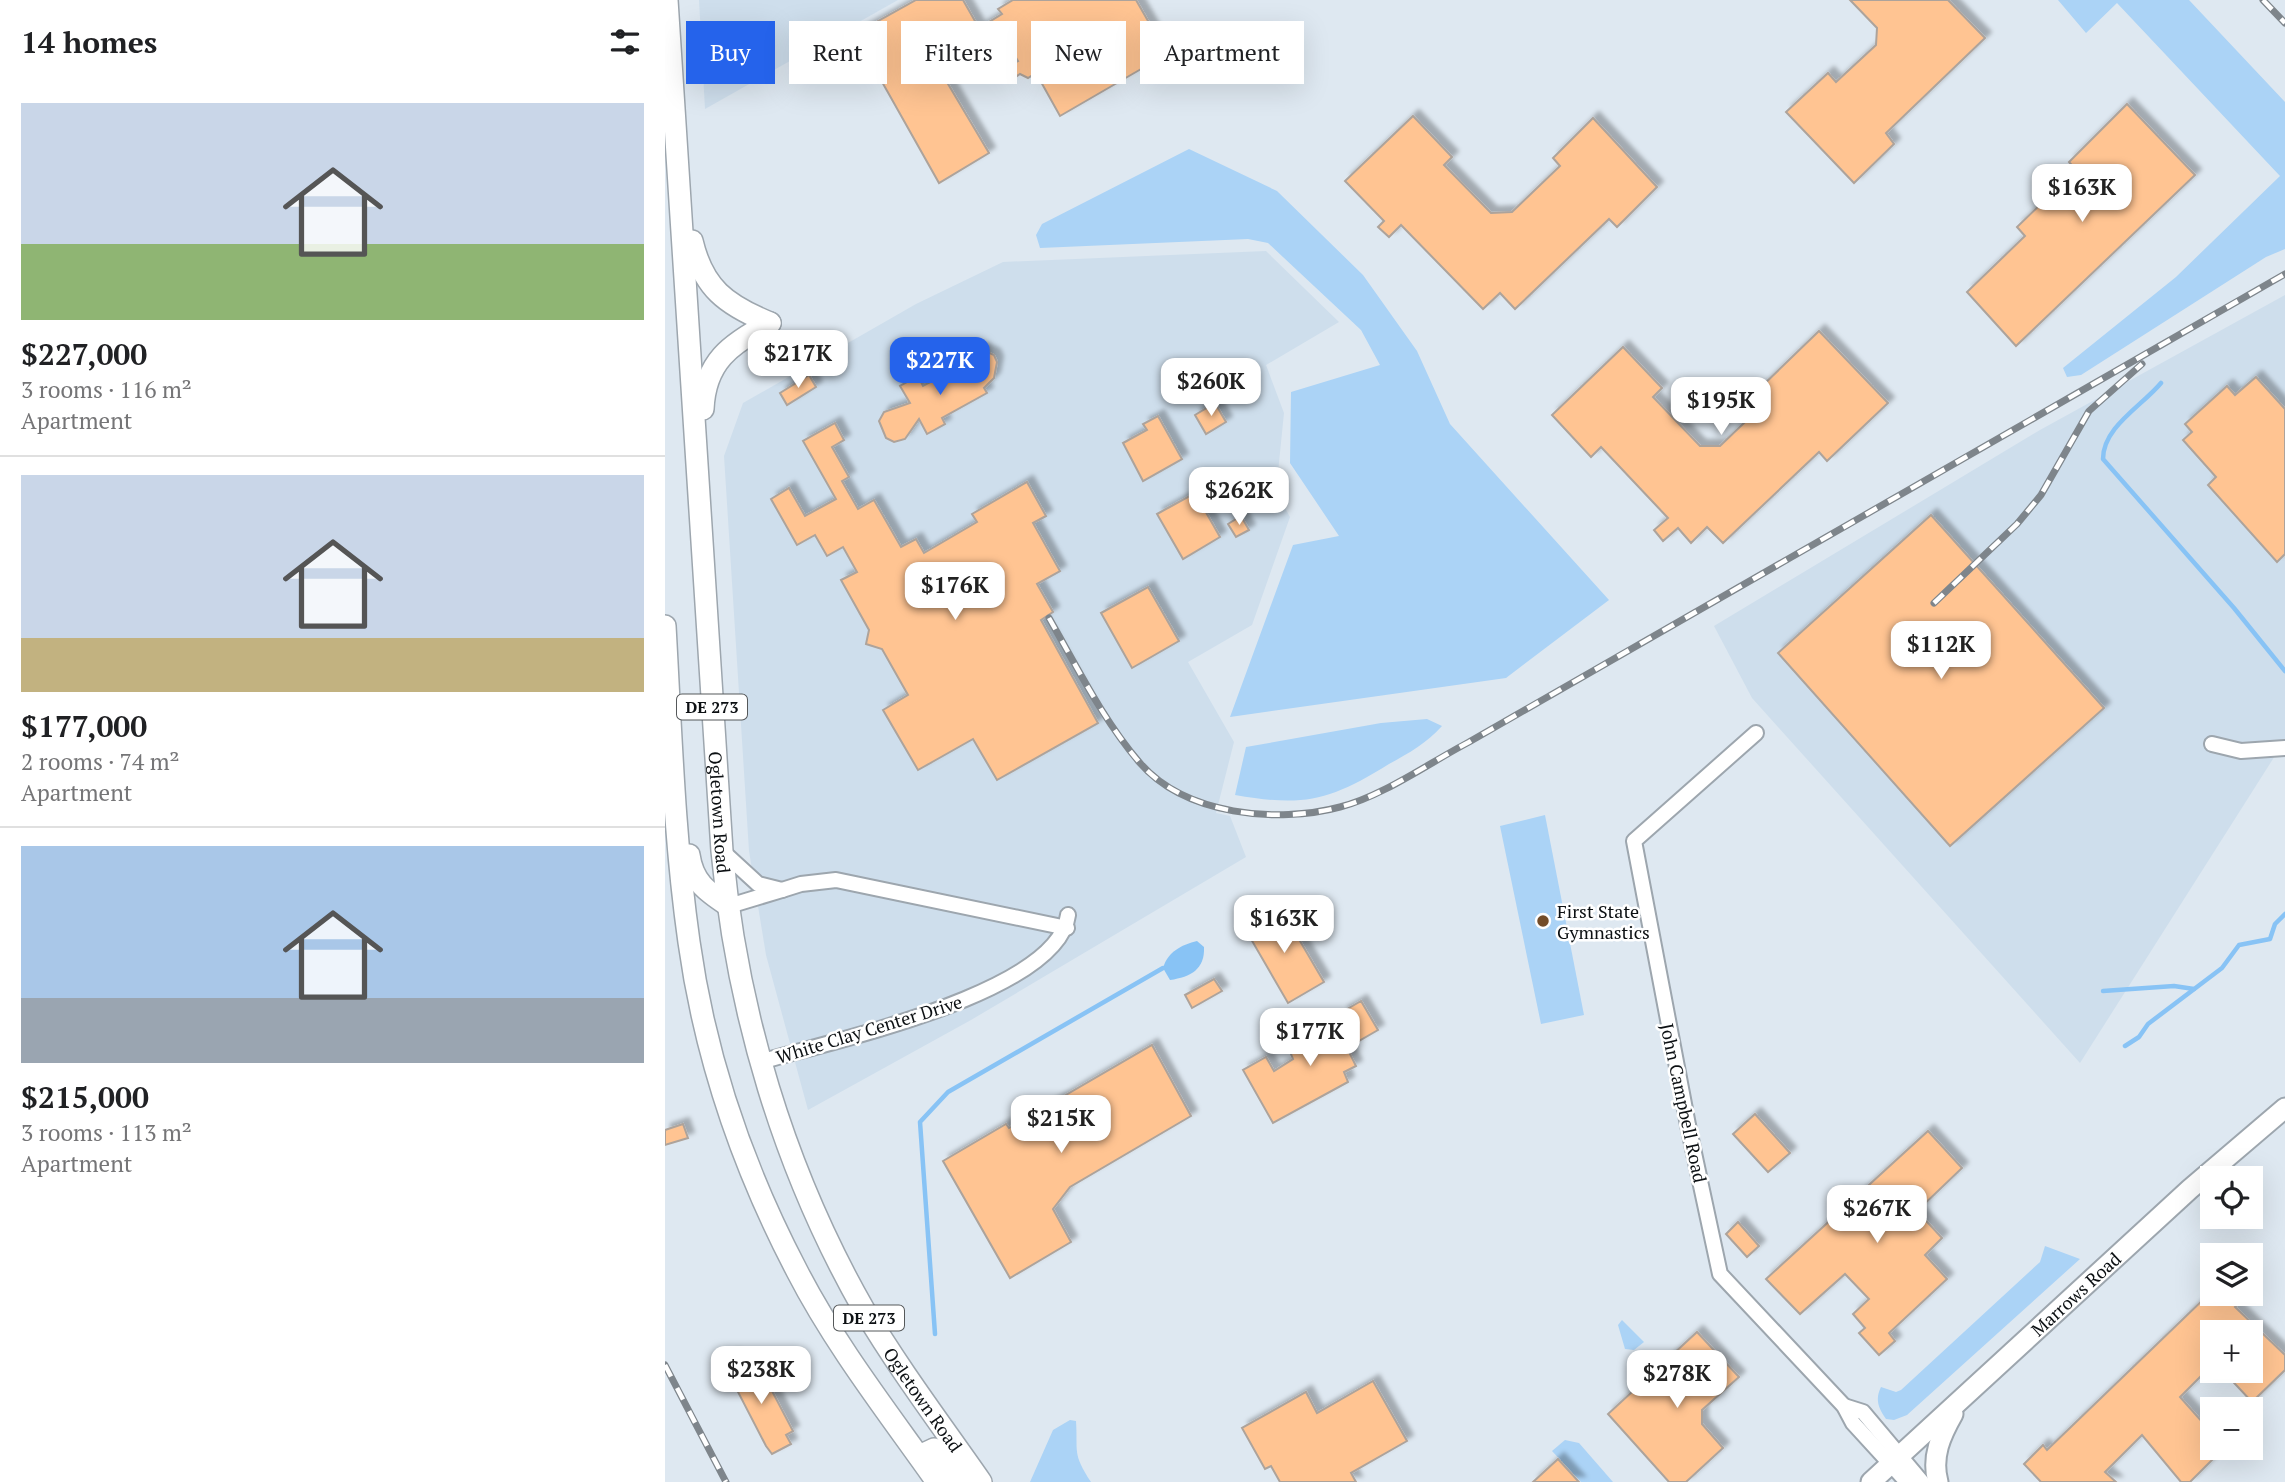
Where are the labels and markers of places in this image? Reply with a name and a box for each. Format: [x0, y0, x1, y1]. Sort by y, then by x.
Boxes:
pin: $163K [2033, 164, 2131, 224]
pin: $217K [749, 330, 847, 390]
pin: $227K [891, 338, 989, 397]
pin: $260K [1162, 358, 1260, 418]
pin: $195K [1672, 378, 1770, 437]
pin: $262K [1190, 468, 1288, 527]
pin: $176K [906, 562, 1004, 622]
pin: $112K [1892, 622, 1990, 681]
pin: $163K [1235, 895, 1333, 955]
place label: First State Gymnastics [1557, 899, 1650, 944]
marker: First State Gymnastics [1535, 913, 1551, 929]
pin: $177K [1261, 1009, 1359, 1068]
pin: $215K [1012, 1096, 1110, 1155]
pin: $267K [1828, 1186, 1926, 1245]
pin: $238K [712, 1346, 810, 1406]
pin: $278K [1628, 1350, 1726, 1410]

